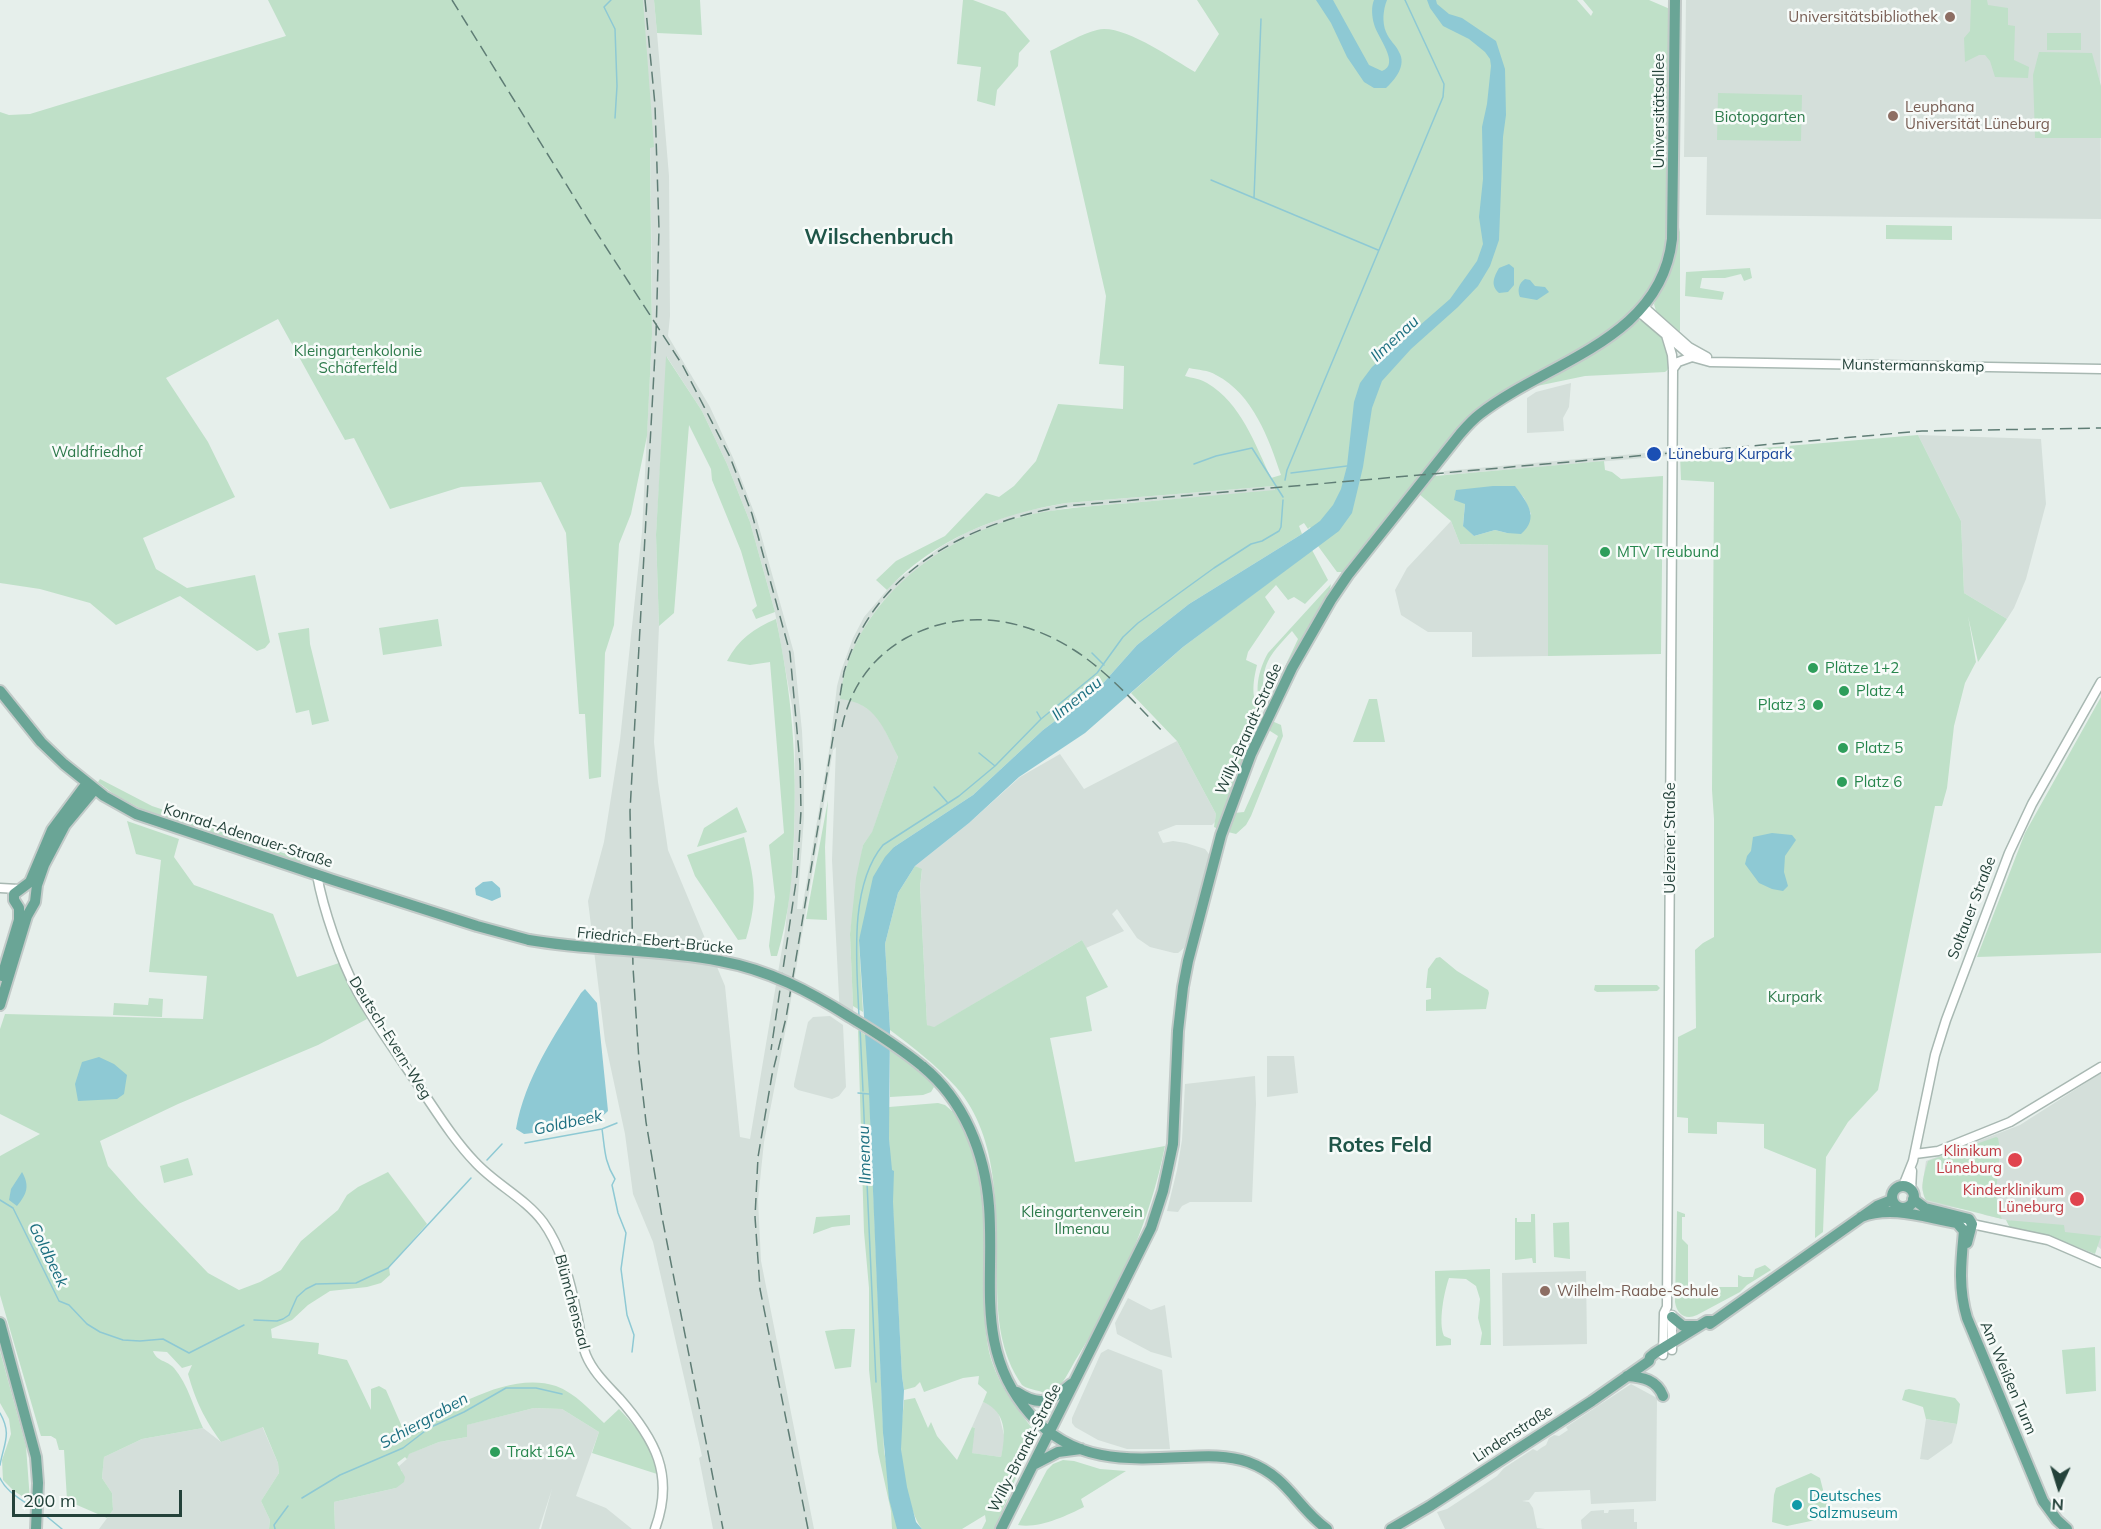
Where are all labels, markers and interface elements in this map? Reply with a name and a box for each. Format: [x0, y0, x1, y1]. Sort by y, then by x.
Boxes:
place label: Universitätsbibliothek [1788, 8, 1938, 26]
marker: Universitätsbibliothek [1943, 10, 1957, 24]
street label: Universitätsallee [1650, 53, 1668, 169]
place label: Leuphana Universität Lüneburg [1905, 98, 2050, 133]
park label: Biotopgarten [1714, 108, 1806, 126]
marker: Leuphana Universität Lüneburg [1886, 109, 1900, 123]
district label: Wilschenbruch [804, 225, 954, 251]
water label: Ilmenau [1367, 312, 1423, 366]
park label: Kleingartenkolonie Schäferfeld [294, 342, 422, 377]
street label: Munstermannskamp [1842, 356, 1984, 376]
park label: Waldfriedhof [52, 443, 142, 461]
marker: Lüneburg Kurpark [1645, 445, 1663, 463]
place label: Lüneburg Kurpark [1668, 445, 1792, 463]
place label: MTV Treubund [1617, 543, 1719, 561]
marker: MTV Treubund [1598, 545, 1612, 559]
place label: Plätze 1+2 [1825, 659, 1899, 677]
street label: Willy-Brandt-Straße [1212, 661, 1286, 797]
marker: Plätze 1+2 [1806, 661, 1820, 675]
water label: Ilmenau [1048, 673, 1106, 725]
place label: Platz 4 [1856, 682, 1904, 700]
marker: Platz 4 [1837, 684, 1851, 698]
place label: Platz 3 [1758, 696, 1806, 714]
marker: Platz 3 [1811, 698, 1825, 712]
place label: Platz 5 [1855, 739, 1903, 757]
marker: Platz 5 [1836, 741, 1850, 755]
place label: Platz 6 [1854, 773, 1902, 791]
marker: Platz 6 [1835, 775, 1849, 789]
street label: Uelzener Straße [1661, 782, 1679, 894]
street label: Konrad-Adenauer-Straße [161, 800, 335, 872]
street label: Soltauer Straße [1944, 854, 2000, 962]
street label: Friedrich-Ebert-Brücke [576, 924, 734, 958]
street label: Deutsch-Evern-Weg [345, 973, 435, 1103]
park label: Kurpark [1768, 988, 1822, 1006]
water label: Goldbeek [532, 1106, 604, 1140]
water label: Ilmenau [854, 1125, 876, 1185]
district label: Rotes Feld [1328, 1133, 1432, 1159]
place label: Klinikum Lüneburg [1936, 1142, 2002, 1177]
marker: Klinikum Lüneburg [2006, 1151, 2024, 1169]
place label: Kinderklinikum Lüneburg [1963, 1181, 2064, 1216]
marker: Kinderklinikum Lüneburg [2068, 1190, 2086, 1208]
park label: Kleingartenverein Ilmenau [1021, 1203, 1143, 1238]
water label: Goldbeek [24, 1220, 72, 1290]
street label: Blümchensaal [551, 1252, 593, 1352]
place label: Wilhelm-Raabe-Schule [1557, 1282, 1719, 1300]
marker: Wilhelm-Raabe-Schule [1538, 1284, 1552, 1298]
street label: Am Weißen Turm [1976, 1319, 2040, 1437]
street label: Willy-Brandt-Straße [985, 1381, 1065, 1515]
water label: Schiergraben [376, 1389, 472, 1453]
street label: Lindenstraße [1470, 1402, 1556, 1466]
place label: Trakt 16A [507, 1443, 575, 1461]
marker: Trakt 16A [488, 1445, 502, 1459]
north arrow [2029, 1457, 2089, 1517]
scale bar [15, 1478, 184, 1516]
place label: Deutsches Salzmuseum [1809, 1487, 1898, 1522]
text: 200 m [23, 1489, 76, 1512]
text: N [2051, 1495, 2064, 1515]
marker: Deutsches Salzmuseum [1790, 1498, 1804, 1512]

